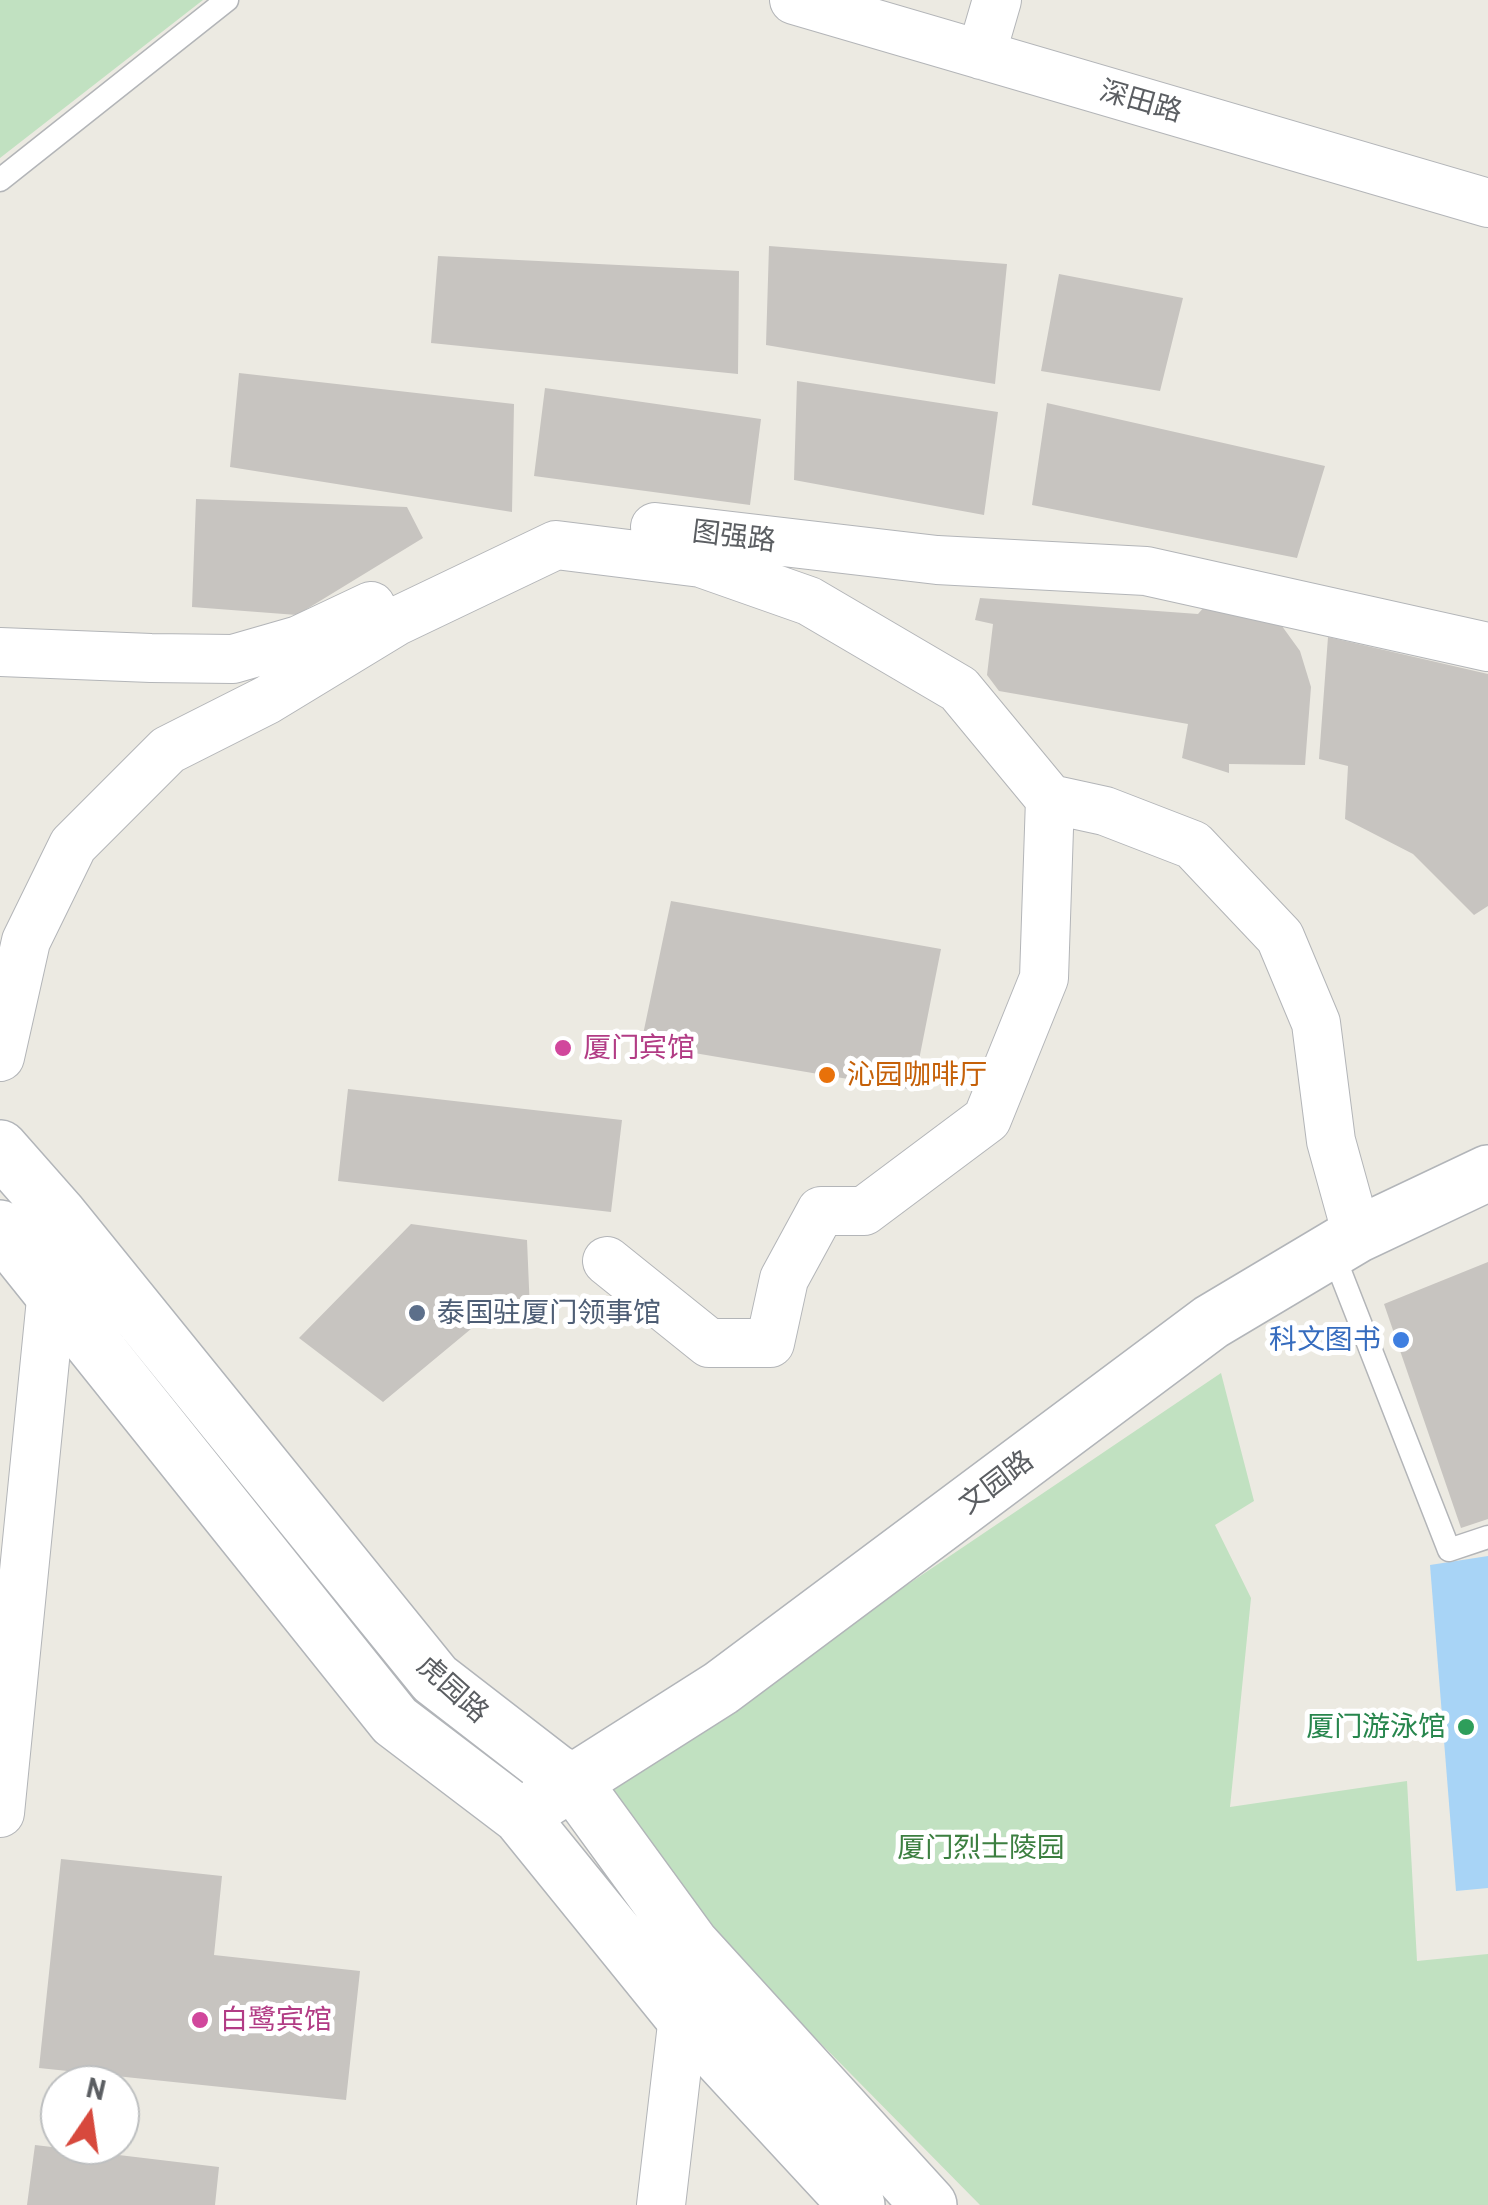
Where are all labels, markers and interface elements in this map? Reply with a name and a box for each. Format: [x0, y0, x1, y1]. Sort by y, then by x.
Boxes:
street label: 深田路 [1096, 73, 1186, 129]
street label: 图强路 [690, 514, 778, 558]
place label: 厦门宾馆 [583, 1031, 695, 1065]
marker: 厦门宾馆 [552, 1037, 574, 1059]
place label: 沁园咖啡厅 [847, 1058, 987, 1092]
marker: 沁园咖啡厅 [816, 1064, 838, 1086]
place label: 泰国驻厦门领事馆 [437, 1296, 661, 1330]
marker: 泰国驻厦门领事馆 [406, 1302, 428, 1324]
place label: 科文图书 [1269, 1323, 1381, 1357]
marker: 科文图书 [1390, 1329, 1412, 1351]
street label: 文园路 [952, 1443, 1040, 1521]
street label: 虎园路 [411, 1648, 495, 1730]
place label: 厦门游泳馆 [1306, 1710, 1446, 1744]
marker: 厦门游泳馆 [1455, 1716, 1477, 1738]
park label: 厦门烈士陵园 [897, 1831, 1065, 1865]
place label: 白鹭宾馆 [220, 2003, 332, 2037]
marker: 白鹭宾馆 [189, 2009, 211, 2031]
north arrow [40, 2065, 140, 2165]
text: N [83, 2069, 109, 2106]

